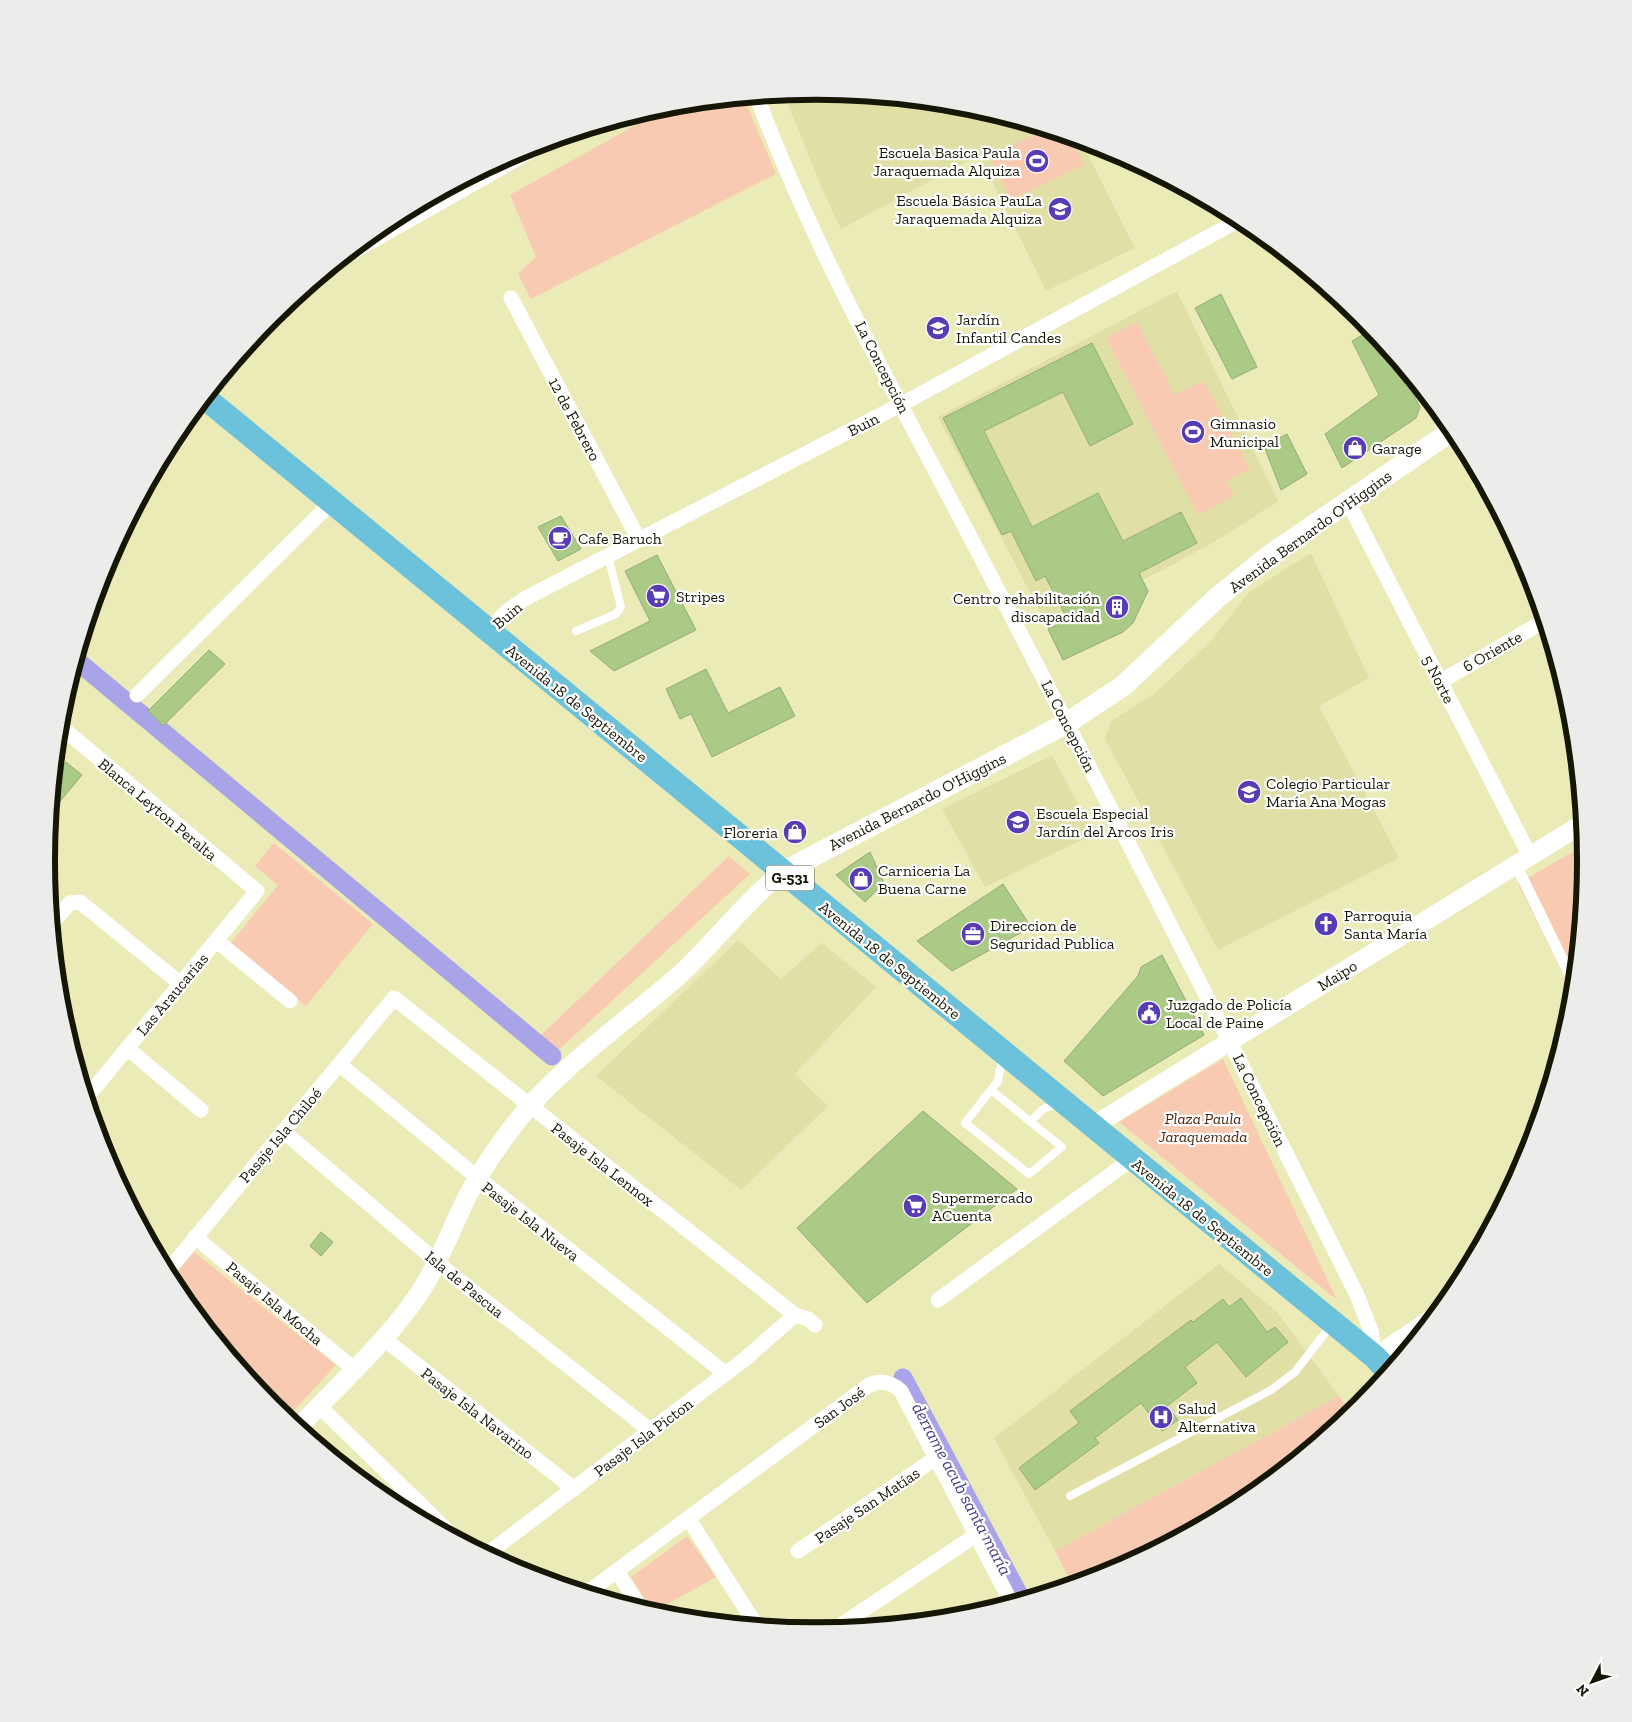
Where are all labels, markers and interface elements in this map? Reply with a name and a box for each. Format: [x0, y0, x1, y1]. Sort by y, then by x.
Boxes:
place label: Escuela Basica Paula Jaraquemada Alquiza [873, 143, 1020, 180]
sports icon: Escuela Basica Paula Jaraquemada Alquiza [1024, 148, 1050, 174]
place label: Escuela Básica PauLa Jaraquemada Alquiza [895, 191, 1042, 228]
school or university icon: Escuela Básica PauLa Jaraquemada Alquiza [1047, 196, 1073, 222]
place label: Jardín Infantil Candes [956, 310, 1061, 347]
school or university icon: Jardín Infantil Candes [925, 315, 951, 341]
street label: La Concepción [851, 318, 914, 417]
street label: 12 de Febrero [545, 374, 604, 464]
street label: Buin [845, 408, 883, 440]
place label: Gimnasio Municipal [1210, 414, 1279, 451]
sports icon: Gimnasio Municipal [1180, 419, 1206, 445]
shop icon: Garage [1342, 435, 1368, 461]
place label: Garage [1372, 439, 1422, 458]
street label: Avenida Bernardo O'Higgins [1225, 466, 1395, 597]
cafe icon: Cafe Baruch [547, 525, 573, 551]
place label: Cafe Baruch [578, 529, 662, 548]
supermarket icon: Stripes [645, 583, 671, 609]
place label: Stripes [676, 587, 725, 606]
place label: Centro rehabilitación discapacidad [953, 589, 1101, 626]
building icon: Centro rehabilitación discapacidad [1104, 594, 1130, 620]
street label: Buin [489, 597, 526, 633]
street label: 6 Oriente [1459, 627, 1525, 676]
street label: Avenida 18 de Septiembre [502, 640, 651, 766]
street label: 5 Norte [1418, 652, 1459, 707]
street label: La Concepción [1037, 677, 1100, 776]
street label: Avenida Bernardo O'Higgins [825, 748, 1009, 855]
street label: Blanca Leyton Peralta [94, 754, 221, 865]
place label: Colegio Particular María Ana Mogas [1266, 774, 1391, 811]
school or university icon: Colegio Particular María Ana Mogas [1236, 779, 1262, 805]
place label: Escuela Especial Jardín del Arcos Iris [1036, 804, 1174, 841]
school or university icon: Escuela Especial Jardín del Arcos Iris [1005, 809, 1031, 835]
shop icon: Floreria [782, 819, 808, 845]
place label: Floreria [723, 823, 778, 842]
place label: Carniceria La Buena Carne [878, 861, 971, 898]
road number: G-531 [766, 866, 814, 890]
shop icon: Carniceria La Buena Carne [848, 866, 874, 892]
street label: Avenida 18 de Septiembre [815, 897, 964, 1023]
place label: Parroquia Santa María [1344, 906, 1428, 943]
church icon: Parroquia Santa María [1313, 911, 1339, 937]
place label: Direccion de Seguridad Publica [990, 916, 1115, 953]
office icon: Direccion de Seguridad Publica [960, 921, 986, 947]
street label: Las Araucarias [132, 949, 212, 1039]
street label: Maipo [1314, 956, 1361, 995]
place label: Juzgado de Policía Local de Paine [1166, 995, 1292, 1032]
public building icon: Juzgado de Policía Local de Paine [1136, 1000, 1162, 1026]
street label: La Concepción [1229, 1051, 1291, 1150]
street label: Pasaje Isla Chiloé [235, 1084, 326, 1187]
park label: Plaza Paula Jaraquemada [1158, 1109, 1247, 1146]
street label: Pasaje Isla Lennox [548, 1118, 658, 1210]
street label: Avenida 18 de Septiembre [1128, 1154, 1277, 1280]
street label: Pasaje Isla Nueva [478, 1178, 583, 1265]
place label: Supermercado ACuenta [932, 1188, 1033, 1225]
supermarket icon: Supermercado ACuenta [902, 1193, 928, 1219]
street label: Isla de Pascua [422, 1247, 508, 1322]
street label: Pasaje Isla Mocha [222, 1257, 327, 1350]
street label: Pasaje Isla Navarino [418, 1364, 538, 1463]
street label: San José [810, 1383, 868, 1432]
street label: Pasaje Isla Picton [590, 1394, 697, 1481]
water label: derrame acub santa maría [907, 1399, 1017, 1579]
place label: Salud Alternativa [1178, 1399, 1256, 1436]
hospital icon: Salud Alternativa [1148, 1404, 1174, 1430]
street label: Pasaje San Matías [811, 1463, 923, 1548]
north arrow [1567, 1657, 1617, 1707]
text: N [1572, 1680, 1592, 1700]

